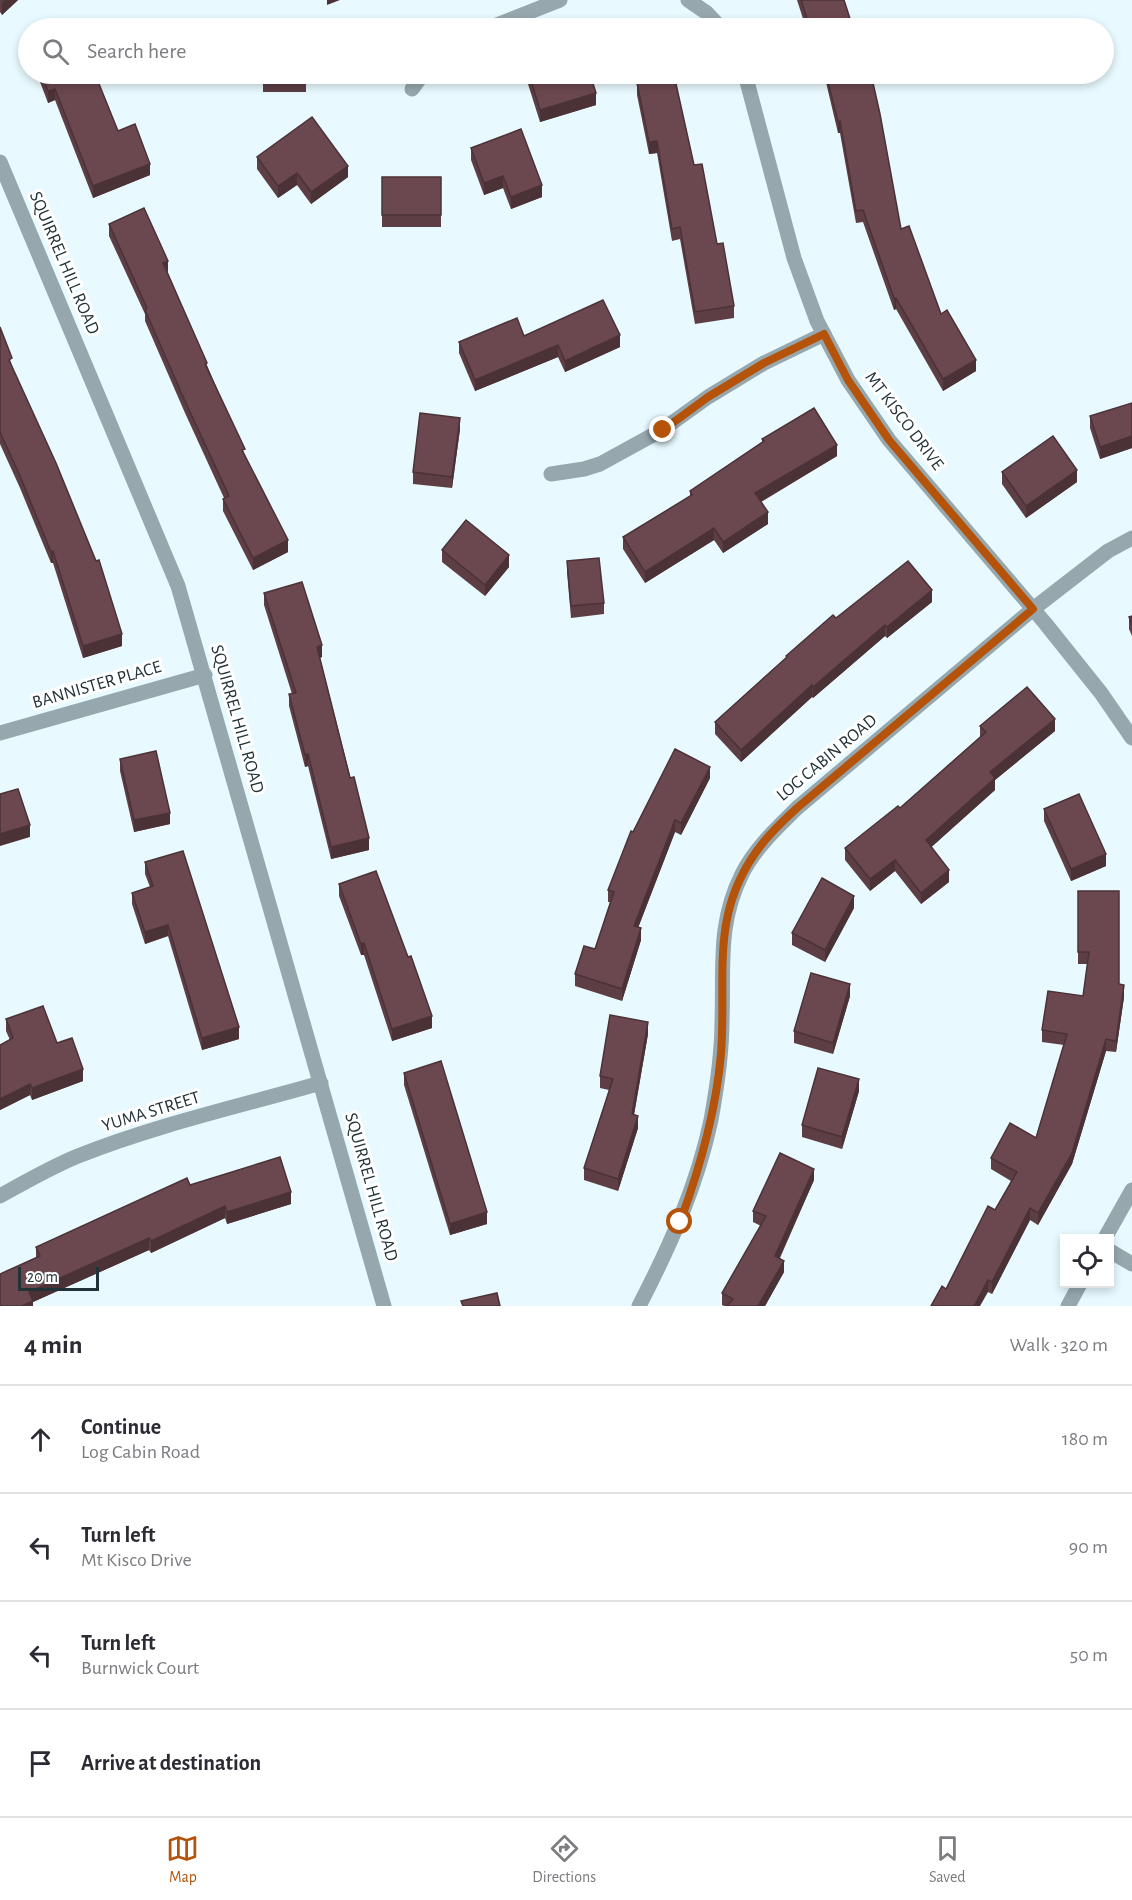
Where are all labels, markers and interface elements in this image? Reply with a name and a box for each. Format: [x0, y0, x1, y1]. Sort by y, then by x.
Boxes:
search box [18, 18, 1114, 84]
icon: search [39, 35, 72, 68]
text: Search here [87, 40, 186, 62]
street label: SQUIRREL HILL ROAD [26, 189, 102, 337]
street label: MT KISCO DRIVE [861, 369, 947, 474]
route end [649, 416, 675, 442]
street label: SQUIRREL HILL ROAD [207, 643, 267, 795]
street label: BANNISTER PLACE [31, 658, 164, 712]
street label: LOG CABIN ROAD [773, 711, 881, 805]
street label: YUMA STREET [100, 1088, 202, 1135]
street label: SQUIRREL HILL ROAD [341, 1111, 401, 1263]
route start [666, 1208, 692, 1234]
map controls [1060, 1234, 1114, 1288]
button: locate [1060, 1234, 1114, 1288]
scale bar [18, 1264, 99, 1292]
text: 20 m [27, 1269, 58, 1285]
text: 4 min [24, 1332, 83, 1358]
text: Walk · 320 m [1010, 1335, 1108, 1355]
text: Continue [81, 1416, 161, 1438]
icon: ahead [24, 1423, 57, 1456]
text: 180 m [1062, 1429, 1108, 1449]
text: Log Cabin Road [81, 1442, 200, 1462]
text: Turn left [81, 1524, 155, 1546]
icon: left [24, 1531, 57, 1564]
text: 90 m [1069, 1537, 1108, 1557]
text: Mt Kisco Drive [81, 1550, 192, 1570]
text: Turn left [81, 1632, 155, 1654]
icon: left [24, 1639, 57, 1672]
text: 50 m [1070, 1645, 1108, 1665]
text: Burnwick Court [81, 1658, 199, 1678]
icon: arrive [24, 1747, 57, 1780]
text: Arrive at destination [81, 1752, 261, 1774]
tab: Map [166, 1832, 199, 1887]
tab: Directions [532, 1832, 596, 1887]
tab: Saved [929, 1832, 966, 1887]

